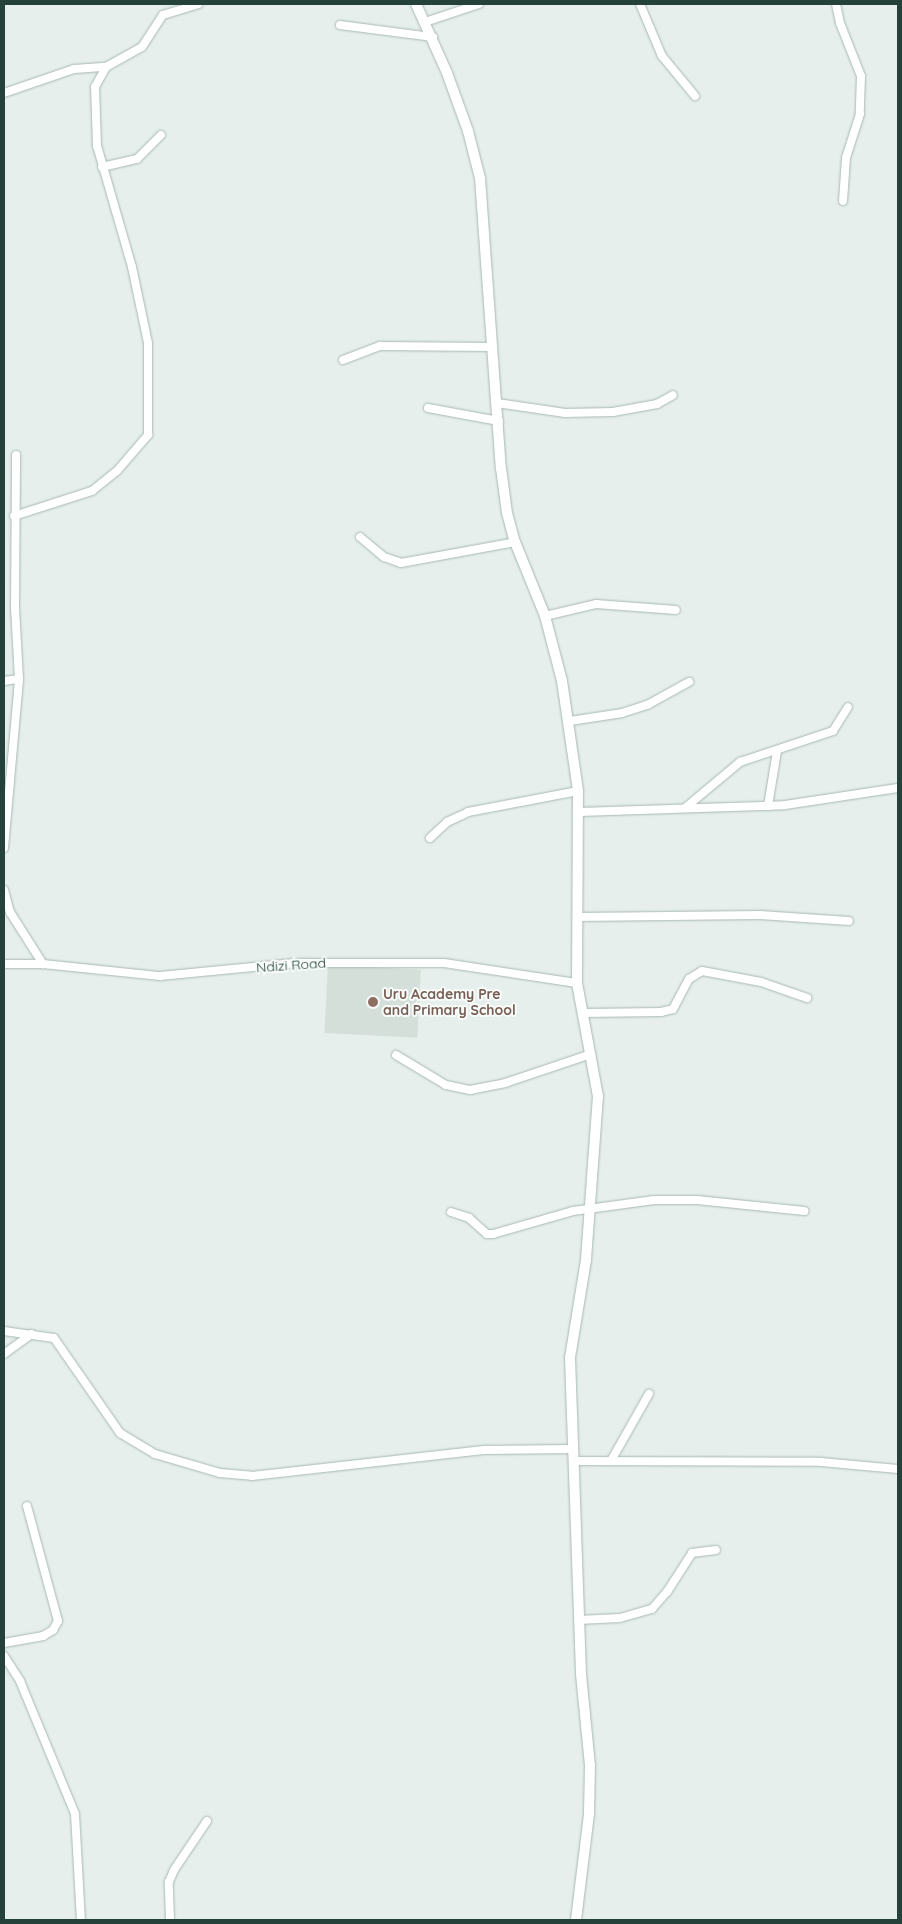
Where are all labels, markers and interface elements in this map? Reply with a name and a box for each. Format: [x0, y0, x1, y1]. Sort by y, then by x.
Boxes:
street label: Ndizi Road [256, 954, 326, 976]
place label: Uru Academy Pre and Primary School [383, 986, 516, 1019]
marker: Uru Academy Pre and Primary School [367, 996, 379, 1008]

